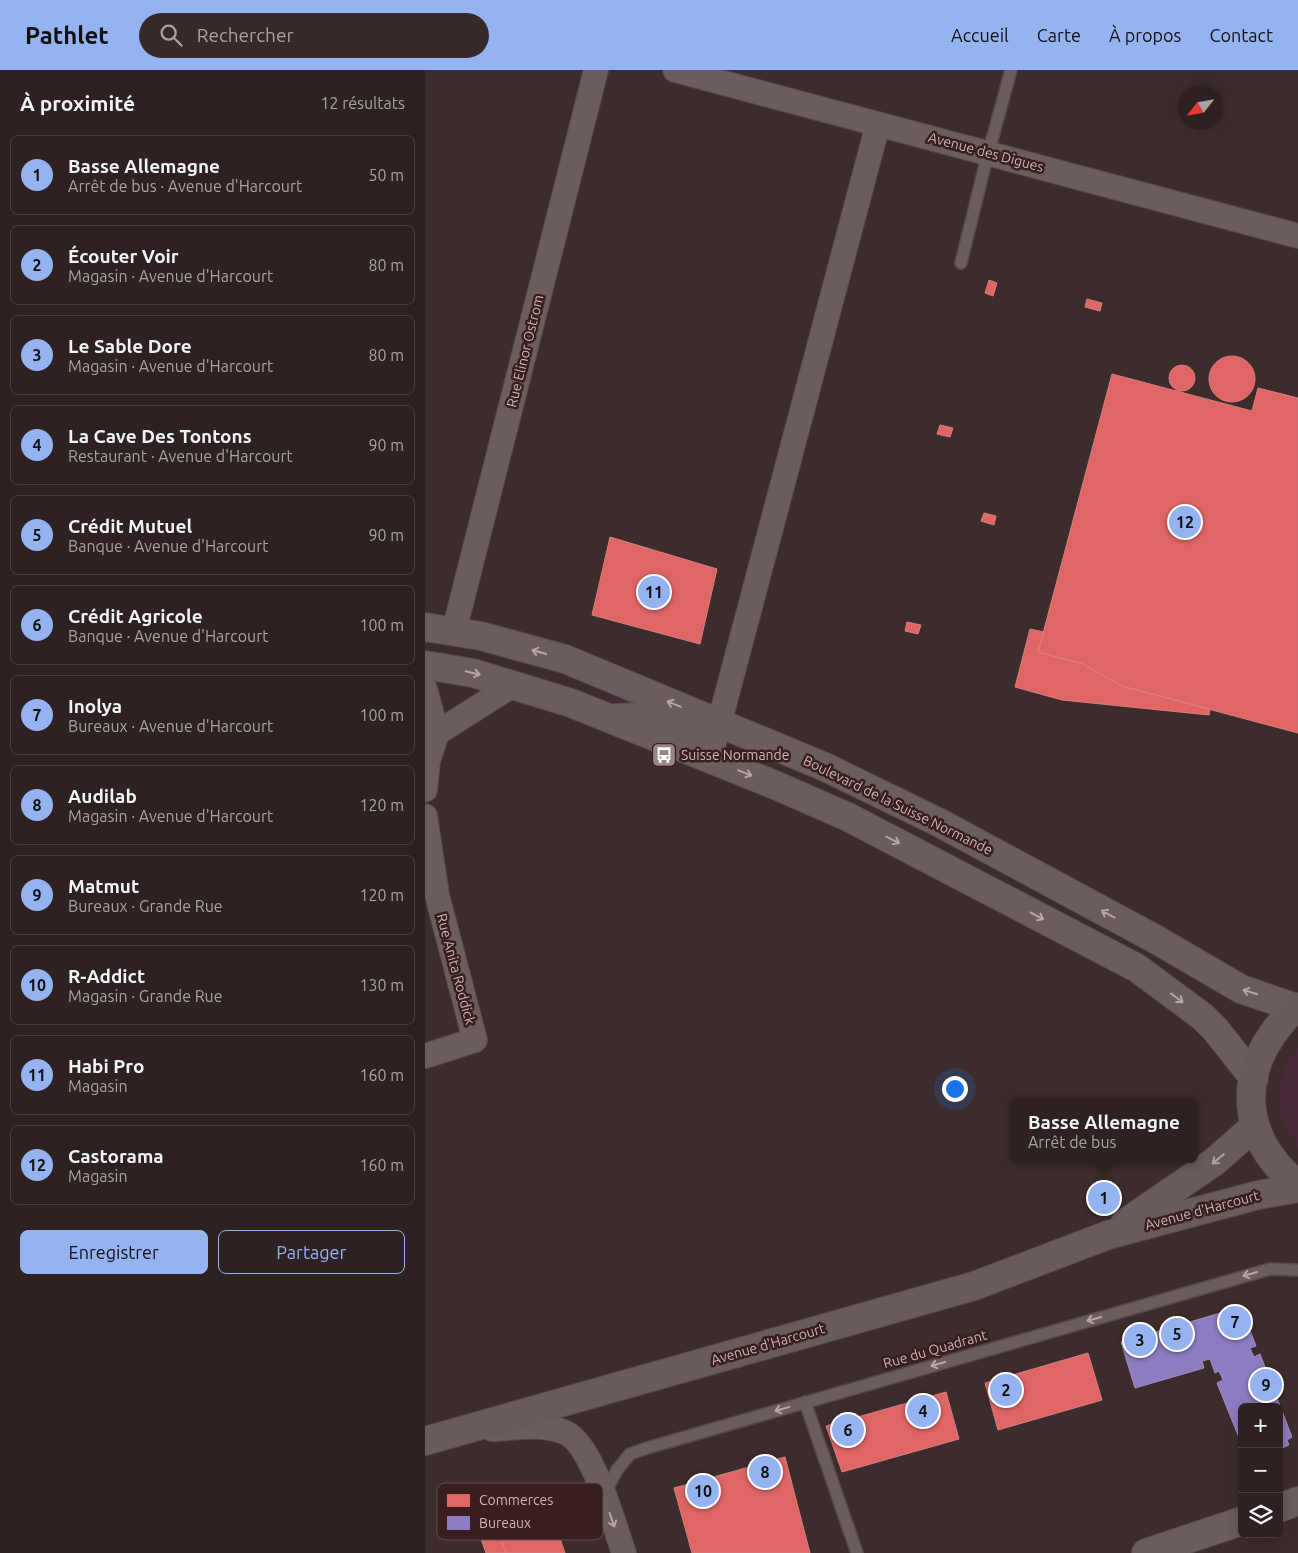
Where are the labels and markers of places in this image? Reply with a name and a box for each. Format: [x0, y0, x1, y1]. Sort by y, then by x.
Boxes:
pin: 12 [1169, 503, 1201, 541]
pin: 11 [638, 573, 670, 611]
bus stop icon: Suisse Normande [651, 742, 677, 768]
place label: Suisse Normande [681, 747, 790, 763]
pin: 1 [1088, 1179, 1120, 1217]
pin: 7 [1219, 1303, 1251, 1341]
pin: 5 [1161, 1315, 1193, 1353]
pin: 3 [1124, 1321, 1156, 1359]
pin: 9 [1250, 1366, 1282, 1404]
pin: 2 [990, 1371, 1022, 1409]
pin: 4 [907, 1392, 939, 1430]
pin: 6 [832, 1411, 864, 1449]
pin: 8 [749, 1453, 781, 1491]
pin: 10 [687, 1472, 719, 1510]

